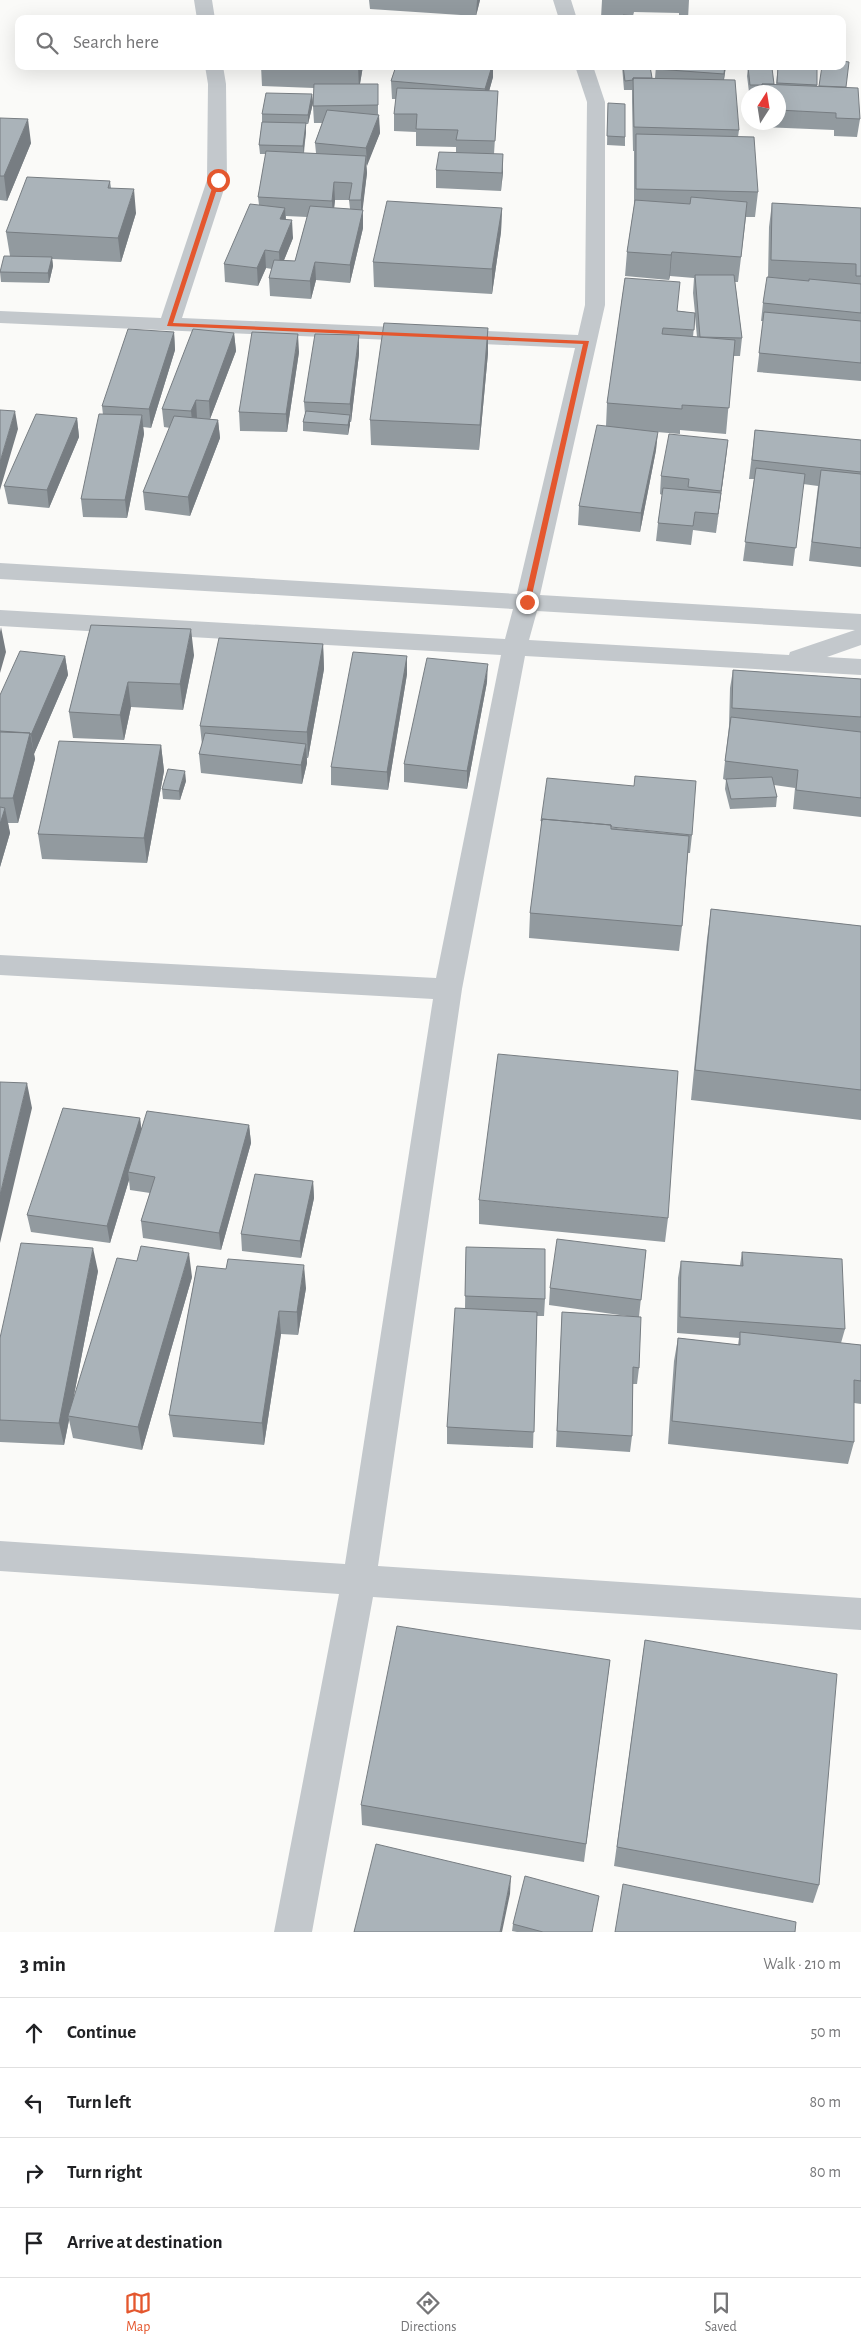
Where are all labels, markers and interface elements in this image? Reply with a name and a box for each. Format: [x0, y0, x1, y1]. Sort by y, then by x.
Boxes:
search box [15, 15, 846, 70]
icon: search [33, 29, 61, 57]
text: Search here [73, 33, 159, 52]
north arrow [741, 85, 786, 130]
route start [207, 169, 230, 192]
route end [516, 591, 539, 614]
text: 3 min [20, 1954, 66, 1975]
text: Walk · 210 m [763, 1956, 841, 1972]
icon: ahead [20, 2019, 48, 2047]
text: Continue [67, 2023, 136, 2042]
text: 50 m [810, 2024, 841, 2040]
icon: left [20, 2089, 48, 2117]
text: Turn left [67, 2093, 131, 2112]
text: 80 m [810, 2094, 841, 2110]
icon: right [20, 2159, 48, 2187]
text: Turn right [67, 2163, 142, 2182]
text: 80 m [810, 2164, 841, 2180]
icon: arrive [20, 2229, 48, 2257]
text: Arrive at destination [67, 2233, 223, 2252]
tab: Map [124, 2289, 152, 2336]
tab: Directions [401, 2289, 456, 2336]
tab: Saved [705, 2289, 737, 2336]

